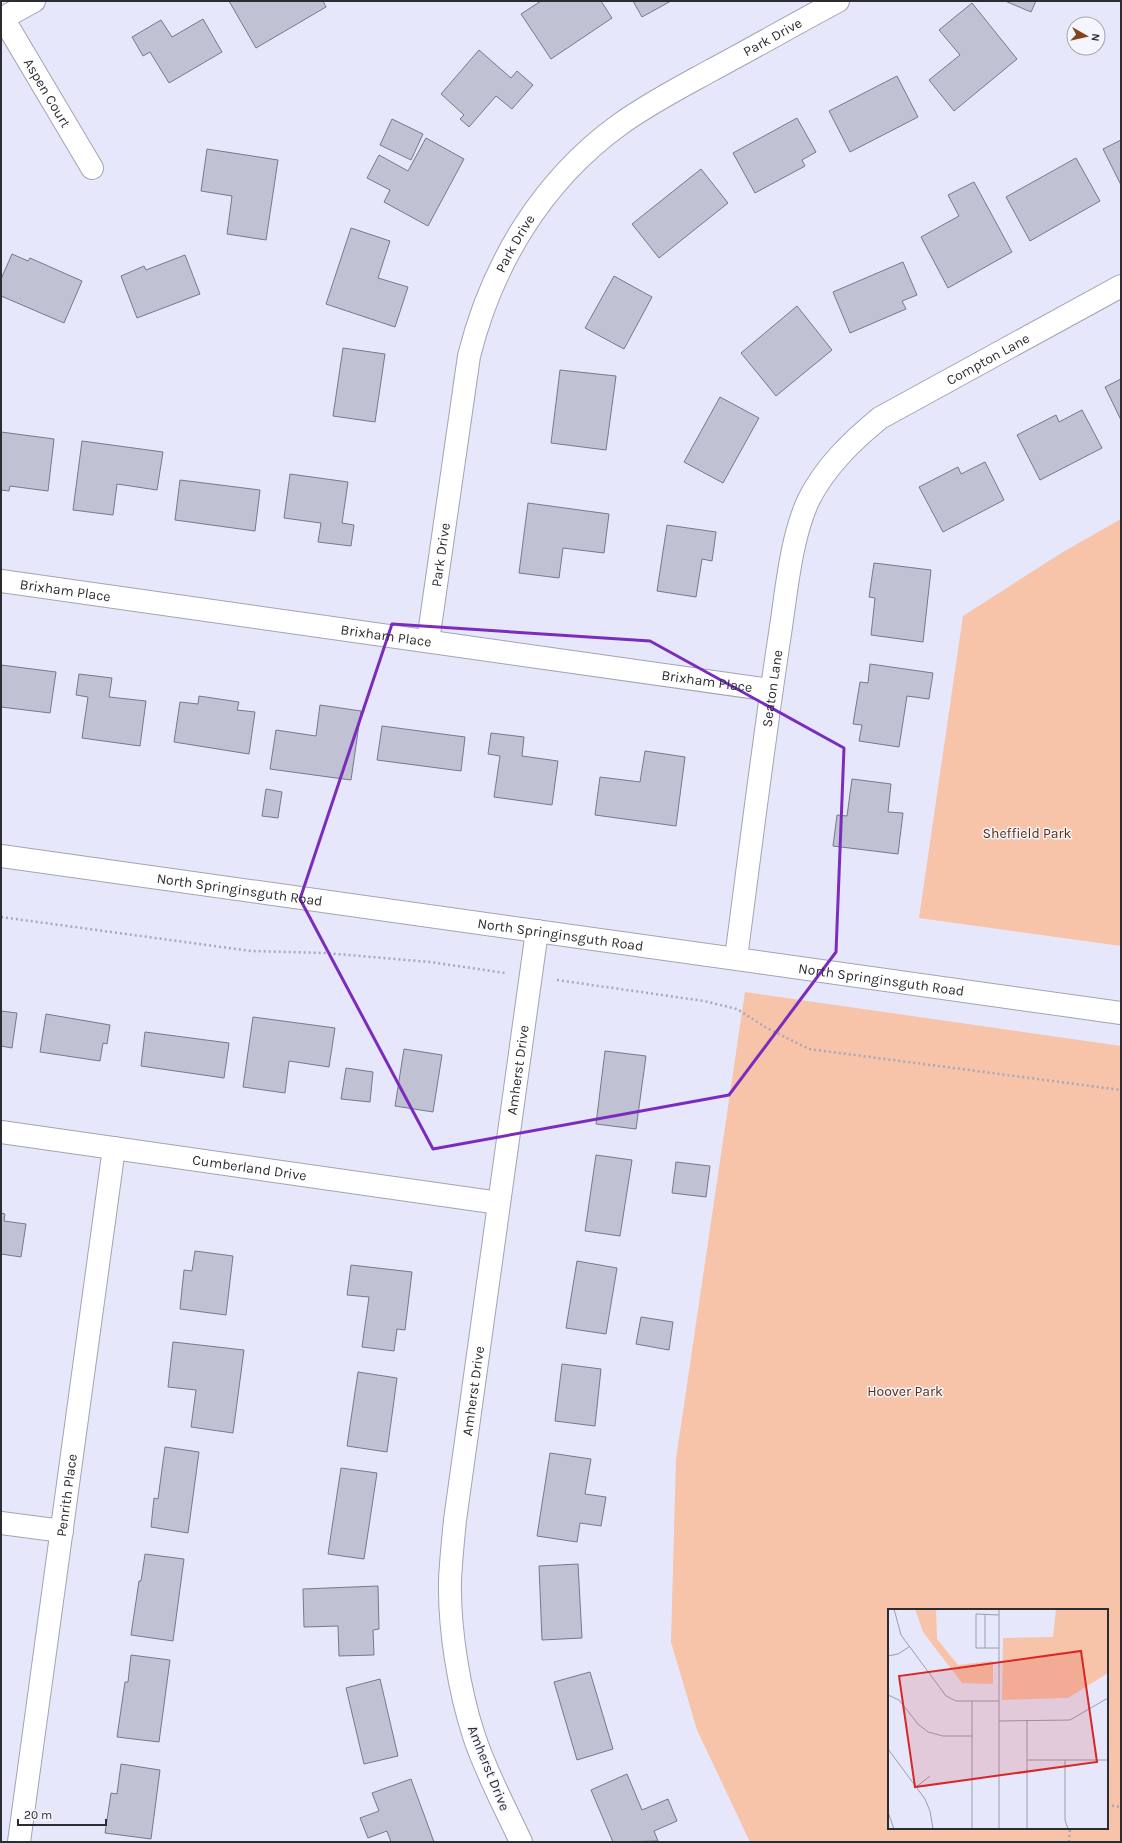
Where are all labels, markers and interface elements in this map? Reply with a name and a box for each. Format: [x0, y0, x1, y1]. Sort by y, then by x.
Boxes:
street label: Park Drive [740, 14, 805, 60]
north arrow [1066, 16, 1106, 56]
text: N [1088, 33, 1102, 42]
street label: Aspen Court [20, 55, 74, 131]
street label: Park Drive [492, 211, 539, 275]
street label: Compton Lane [944, 330, 1033, 389]
street label: Park Drive [428, 522, 454, 588]
street label: Brixham Place [19, 576, 112, 605]
street label: Brixham Place [340, 621, 433, 651]
street label: Seaton Lane [759, 649, 786, 728]
street label: Brixham Place [660, 667, 753, 696]
park label: Sheffield Park [982, 825, 1072, 842]
street label: North Springinsguth Road [156, 870, 324, 910]
street label: North Springinsguth Road [476, 915, 644, 955]
street label: North Springinsguth Road [797, 960, 965, 1000]
street label: Amherst Drive [503, 1024, 533, 1116]
street label: Cumberland Drive [191, 1151, 308, 1184]
street label: Amherst Drive [459, 1345, 488, 1437]
park label: Hoover Park [867, 1383, 943, 1400]
street label: Penrith Place [53, 1453, 81, 1538]
inset map [888, 1609, 1108, 1829]
street label: Amherst Drive [464, 1723, 513, 1813]
scale bar [18, 1801, 106, 1827]
text: 20 m [24, 1808, 52, 1822]

